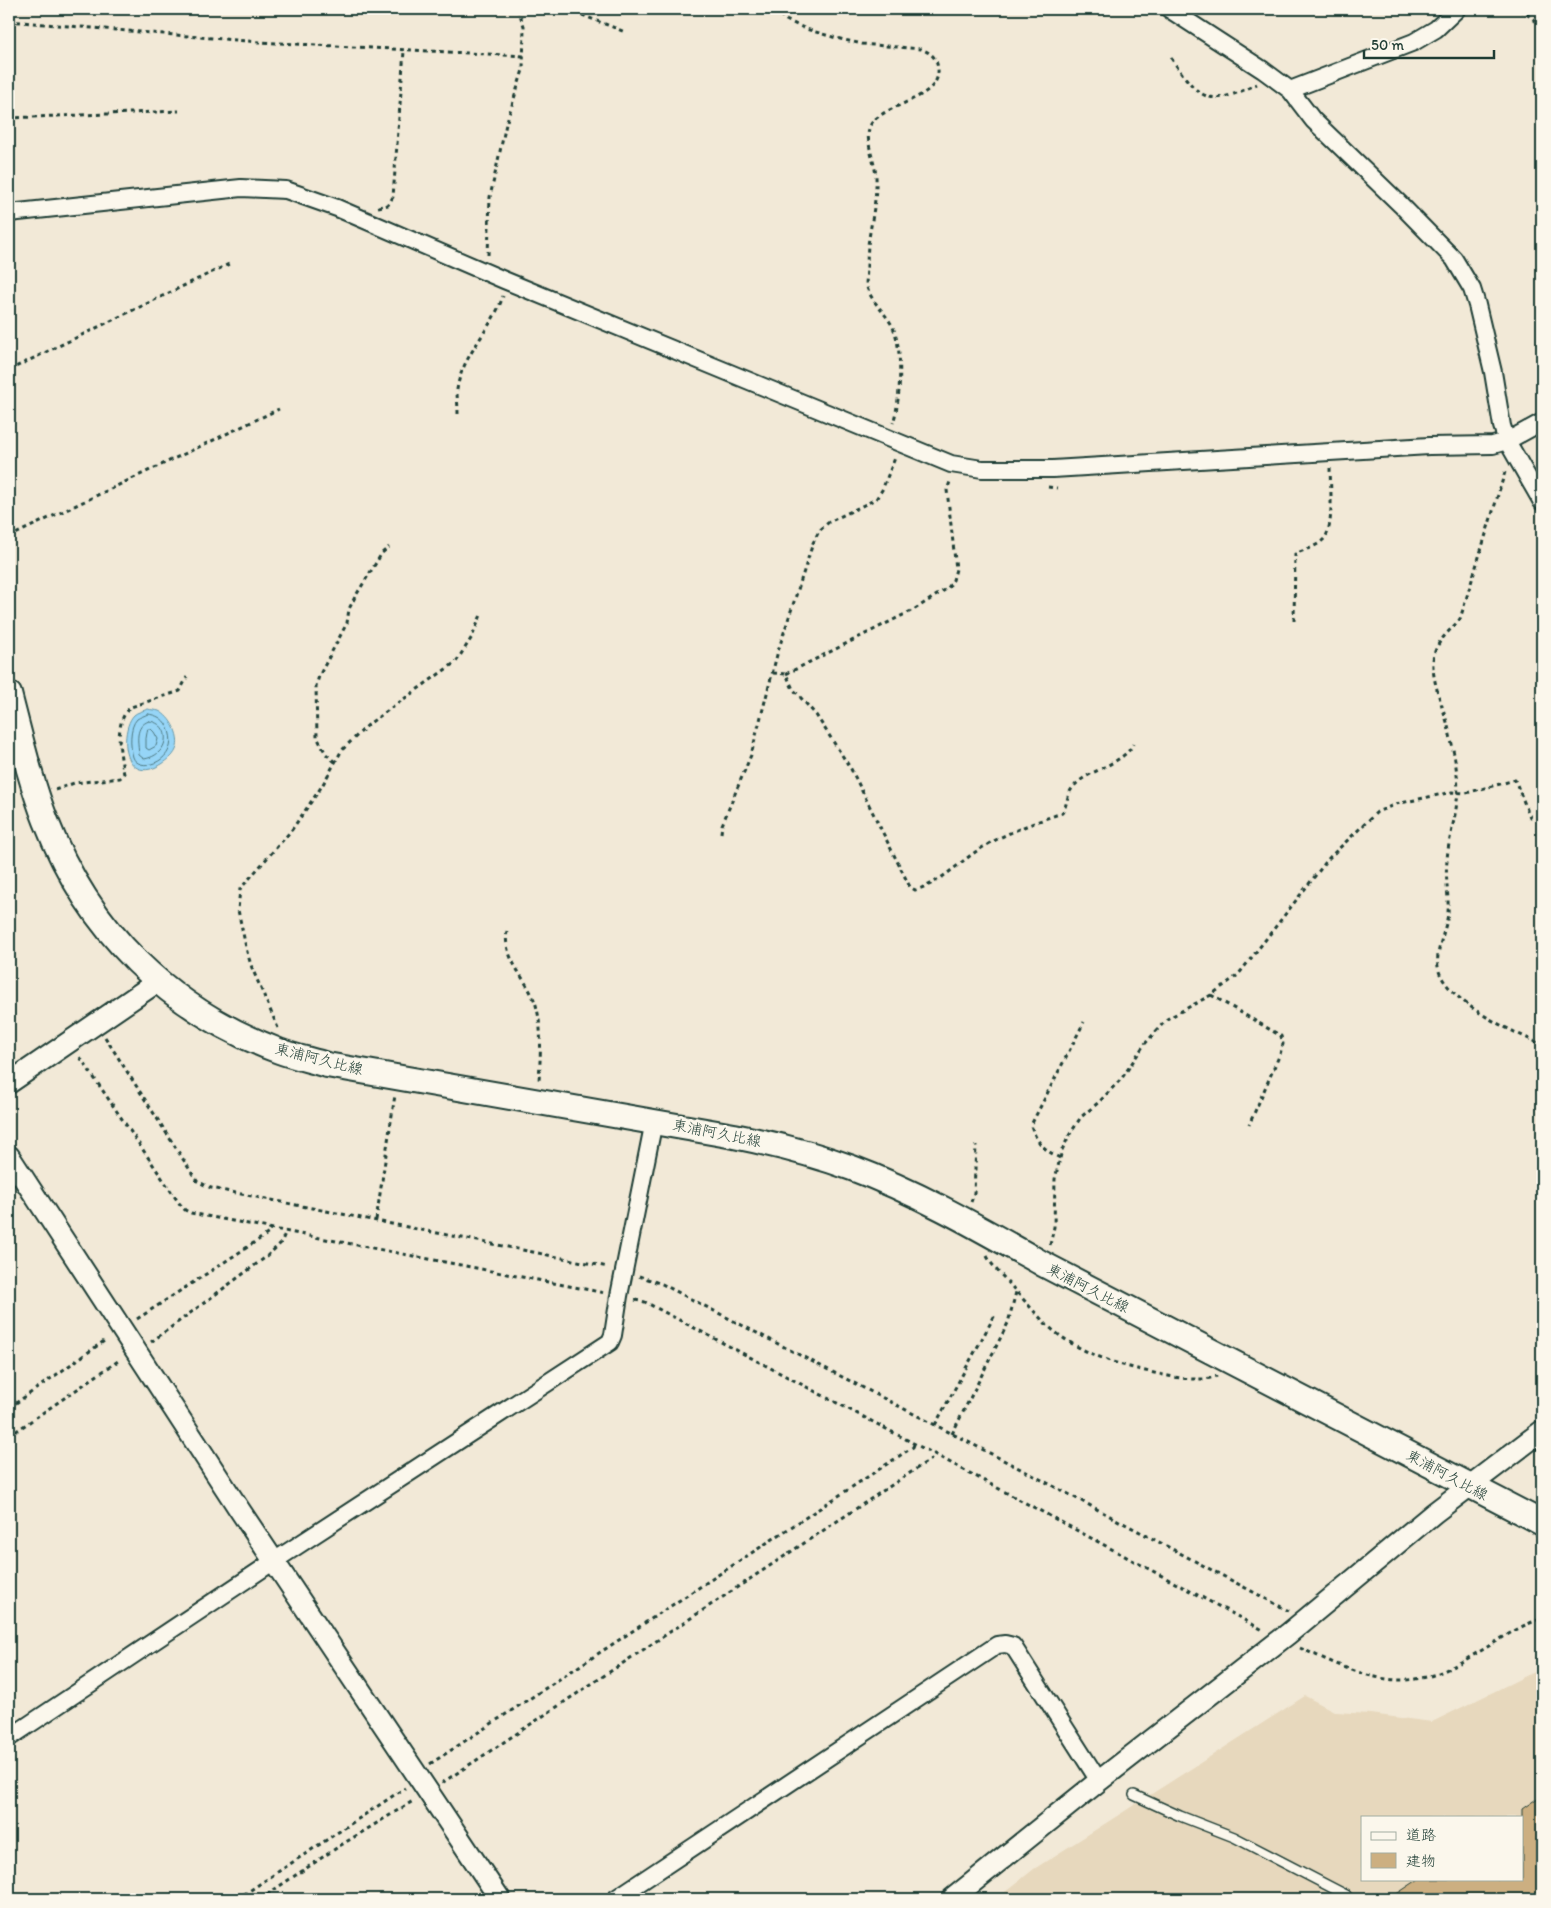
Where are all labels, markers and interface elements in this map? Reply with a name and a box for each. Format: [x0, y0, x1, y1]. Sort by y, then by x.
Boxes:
scale bar [1364, 28, 1494, 60]
text: 50 m [1371, 36, 1404, 54]
street label: 東浦阿久比線 [273, 1039, 365, 1079]
street label: 東浦阿久比線 [671, 1116, 763, 1150]
street label: 東浦阿久比線 [1044, 1260, 1132, 1316]
street label: 東浦阿久比線 [1403, 1446, 1491, 1504]
legend [1361, 1816, 1524, 1880]
text: 道路 [1406, 1826, 1436, 1844]
text: 建物 [1406, 1852, 1436, 1870]

